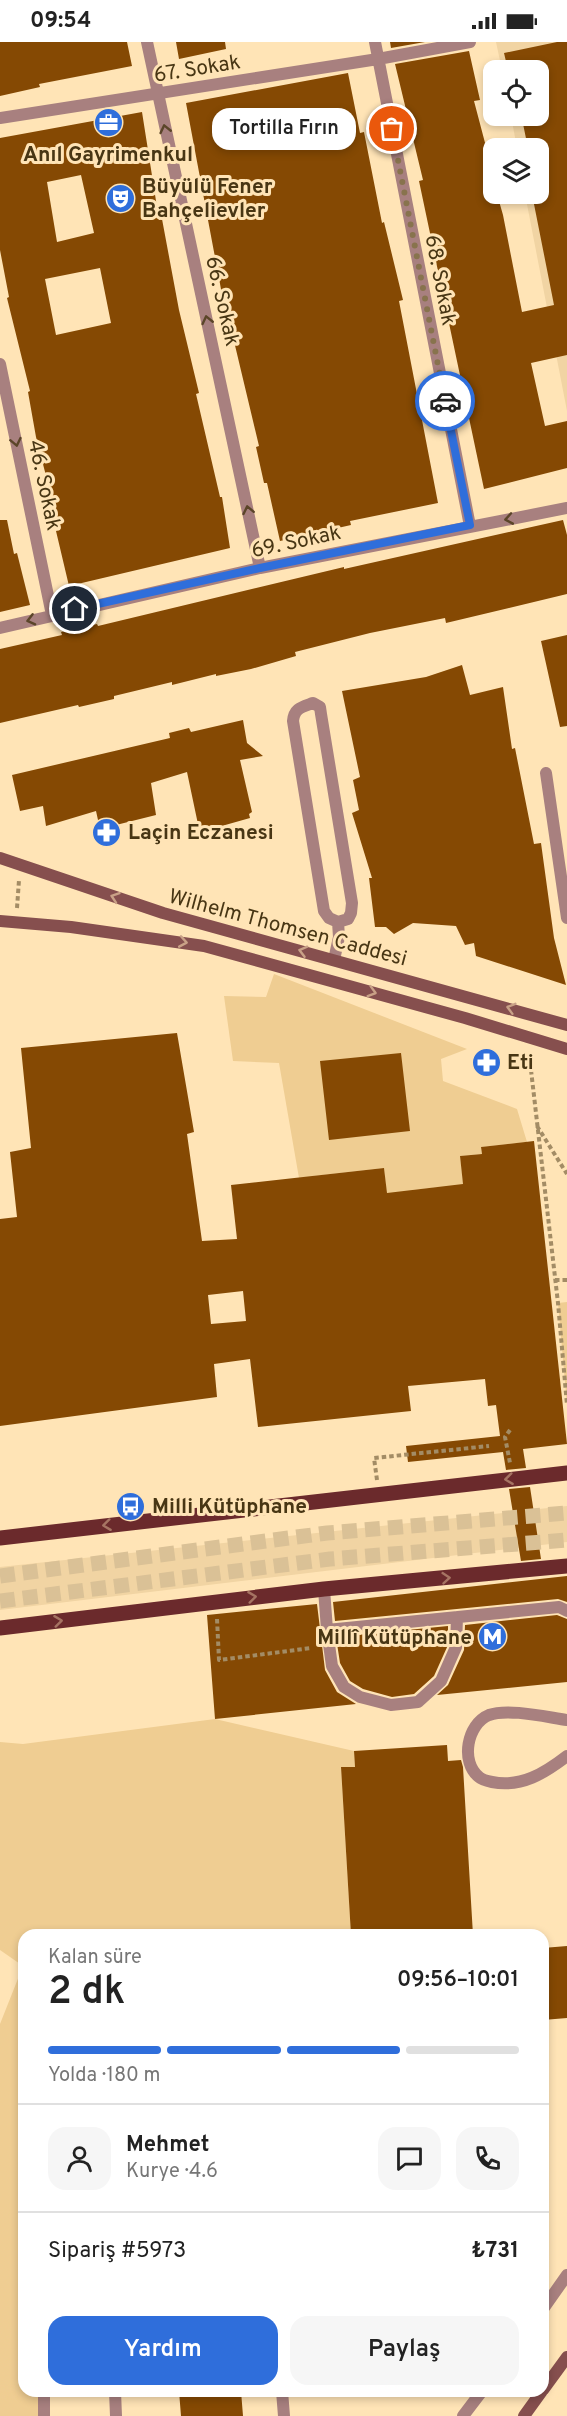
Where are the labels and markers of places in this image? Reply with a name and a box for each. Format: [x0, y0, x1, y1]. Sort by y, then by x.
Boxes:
pin [366, 103, 417, 154]
office icon: Anıl Gayrimenkul [92, 107, 124, 139]
callout: Tortilla Fırın [212, 108, 356, 150]
place label: Anıl Gayrimenkul [23, 142, 193, 169]
place label: Büyülü Fener Bahçelievler [142, 174, 273, 225]
theatre icon: Büyülü Fener Bahçelievler [105, 182, 137, 214]
pin [49, 583, 100, 634]
pharmacy icon: Laçin Eczanesi [91, 816, 123, 848]
place label: Laçin Eczanesi [128, 820, 274, 847]
pharmacy icon: Eti [470, 1046, 502, 1078]
place label: Eti [507, 1050, 534, 1077]
bus stop icon: Milli Kütüphane [115, 1490, 147, 1522]
place label: Milli Kütüphane [152, 1494, 307, 1521]
metro station icon: Millî Kütüphane [477, 1621, 509, 1653]
place label: Millî Kütüphane [317, 1625, 472, 1652]

